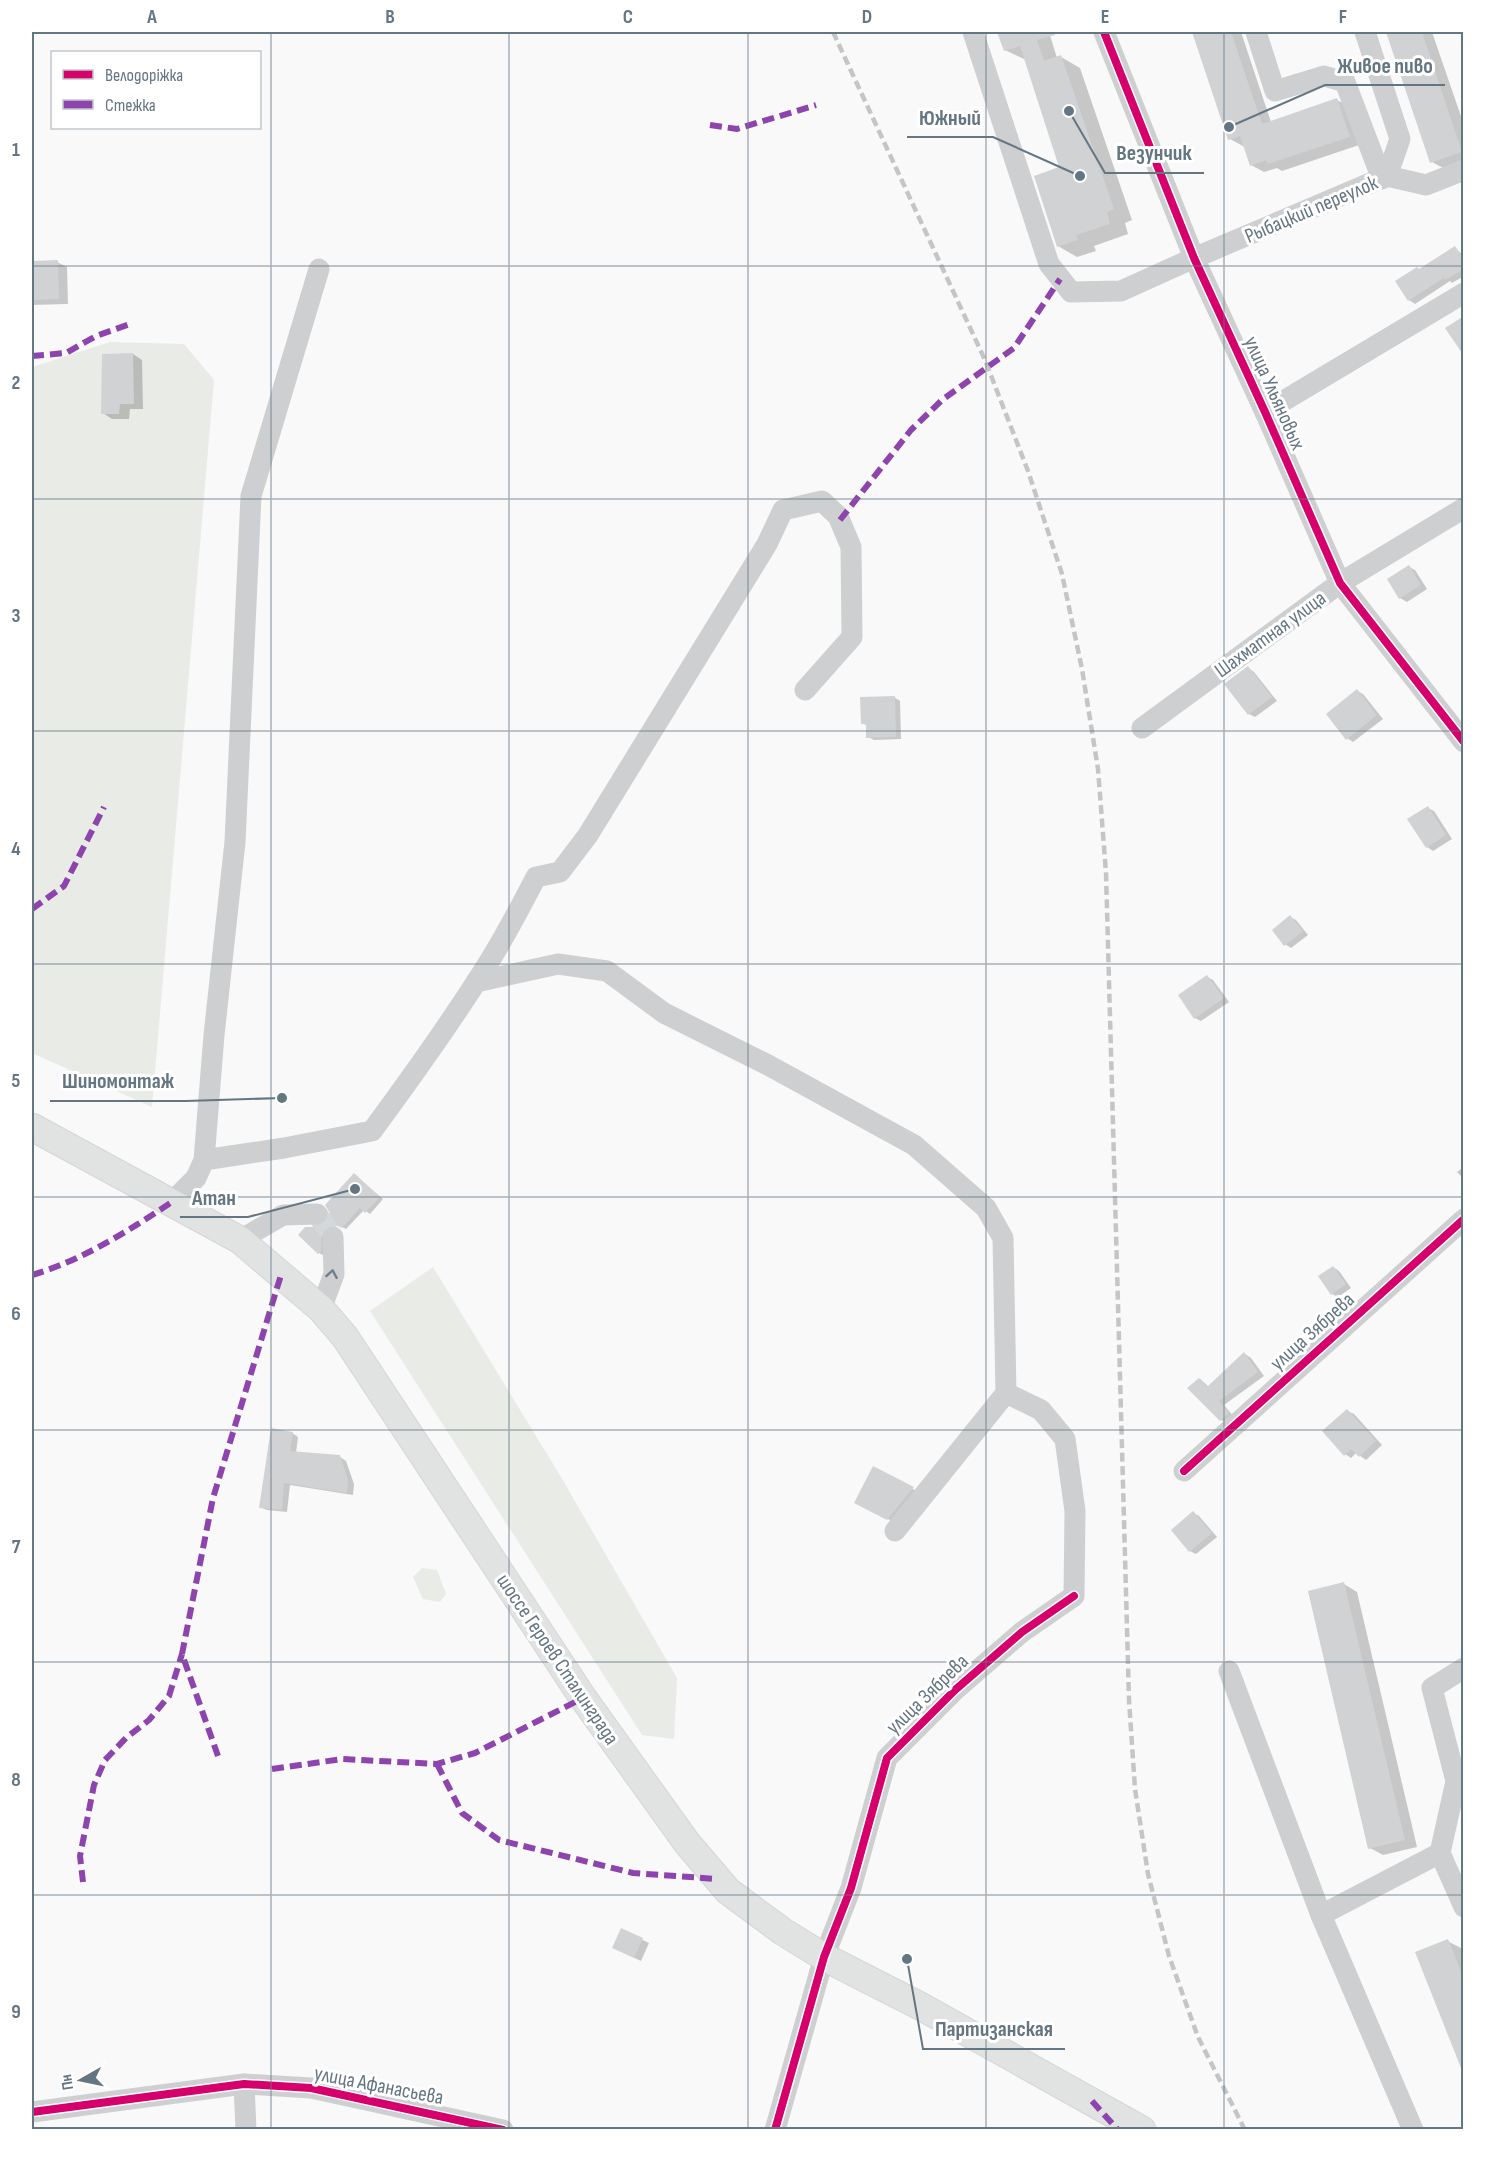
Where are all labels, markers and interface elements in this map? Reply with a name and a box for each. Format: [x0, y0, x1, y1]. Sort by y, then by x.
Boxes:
text: A [146, 5, 157, 29]
text: B [385, 5, 395, 29]
text: C [623, 5, 633, 29]
text: D [862, 5, 872, 29]
text: E [1101, 5, 1109, 29]
text: F [1339, 5, 1347, 29]
callout: Живое пиво [1325, 45, 1445, 85]
legend [51, 51, 261, 129]
text: Живое пиво [1337, 53, 1433, 80]
text: Велодоріжка [105, 65, 183, 86]
text: Стежка [105, 95, 156, 116]
callout: Южный [907, 97, 993, 137]
text: Южный [919, 105, 981, 132]
callout: Везунчик [1105, 133, 1204, 173]
text: 1 [12, 138, 20, 162]
text: Везунчик [1116, 140, 1192, 167]
street label: Рыбацкий переулок [1241, 170, 1381, 249]
street label: улица Ульяновых [1238, 333, 1311, 454]
text: 2 [12, 371, 20, 395]
street label: Шахматная улица [1210, 586, 1331, 683]
text: 3 [12, 604, 21, 628]
text: 4 [11, 837, 21, 861]
callout: Шиномонтаж [50, 1061, 186, 1101]
text: Шиномонтаж [62, 1068, 175, 1095]
text: 5 [12, 1069, 21, 1093]
callout: Атан [180, 1177, 248, 1217]
text: Атан [191, 1185, 236, 1212]
one-way arrow [325, 1269, 338, 1279]
street label: улица Зябрева [1265, 1287, 1360, 1376]
text: 6 [11, 1302, 21, 1326]
text: 7 [12, 1535, 21, 1559]
street label: шоссе Героев Сталинграда [491, 1569, 624, 1750]
street label: улица Зябрева [881, 1649, 974, 1740]
text: 8 [11, 1768, 21, 1792]
text: 9 [11, 2000, 21, 2024]
callout: Партизанская [923, 2009, 1065, 2049]
text: Партизанская [935, 2016, 1053, 2043]
north arrow [51, 2050, 111, 2110]
street label: улица Афанасьева [312, 2061, 446, 2110]
text: Пн [57, 2073, 78, 2091]

